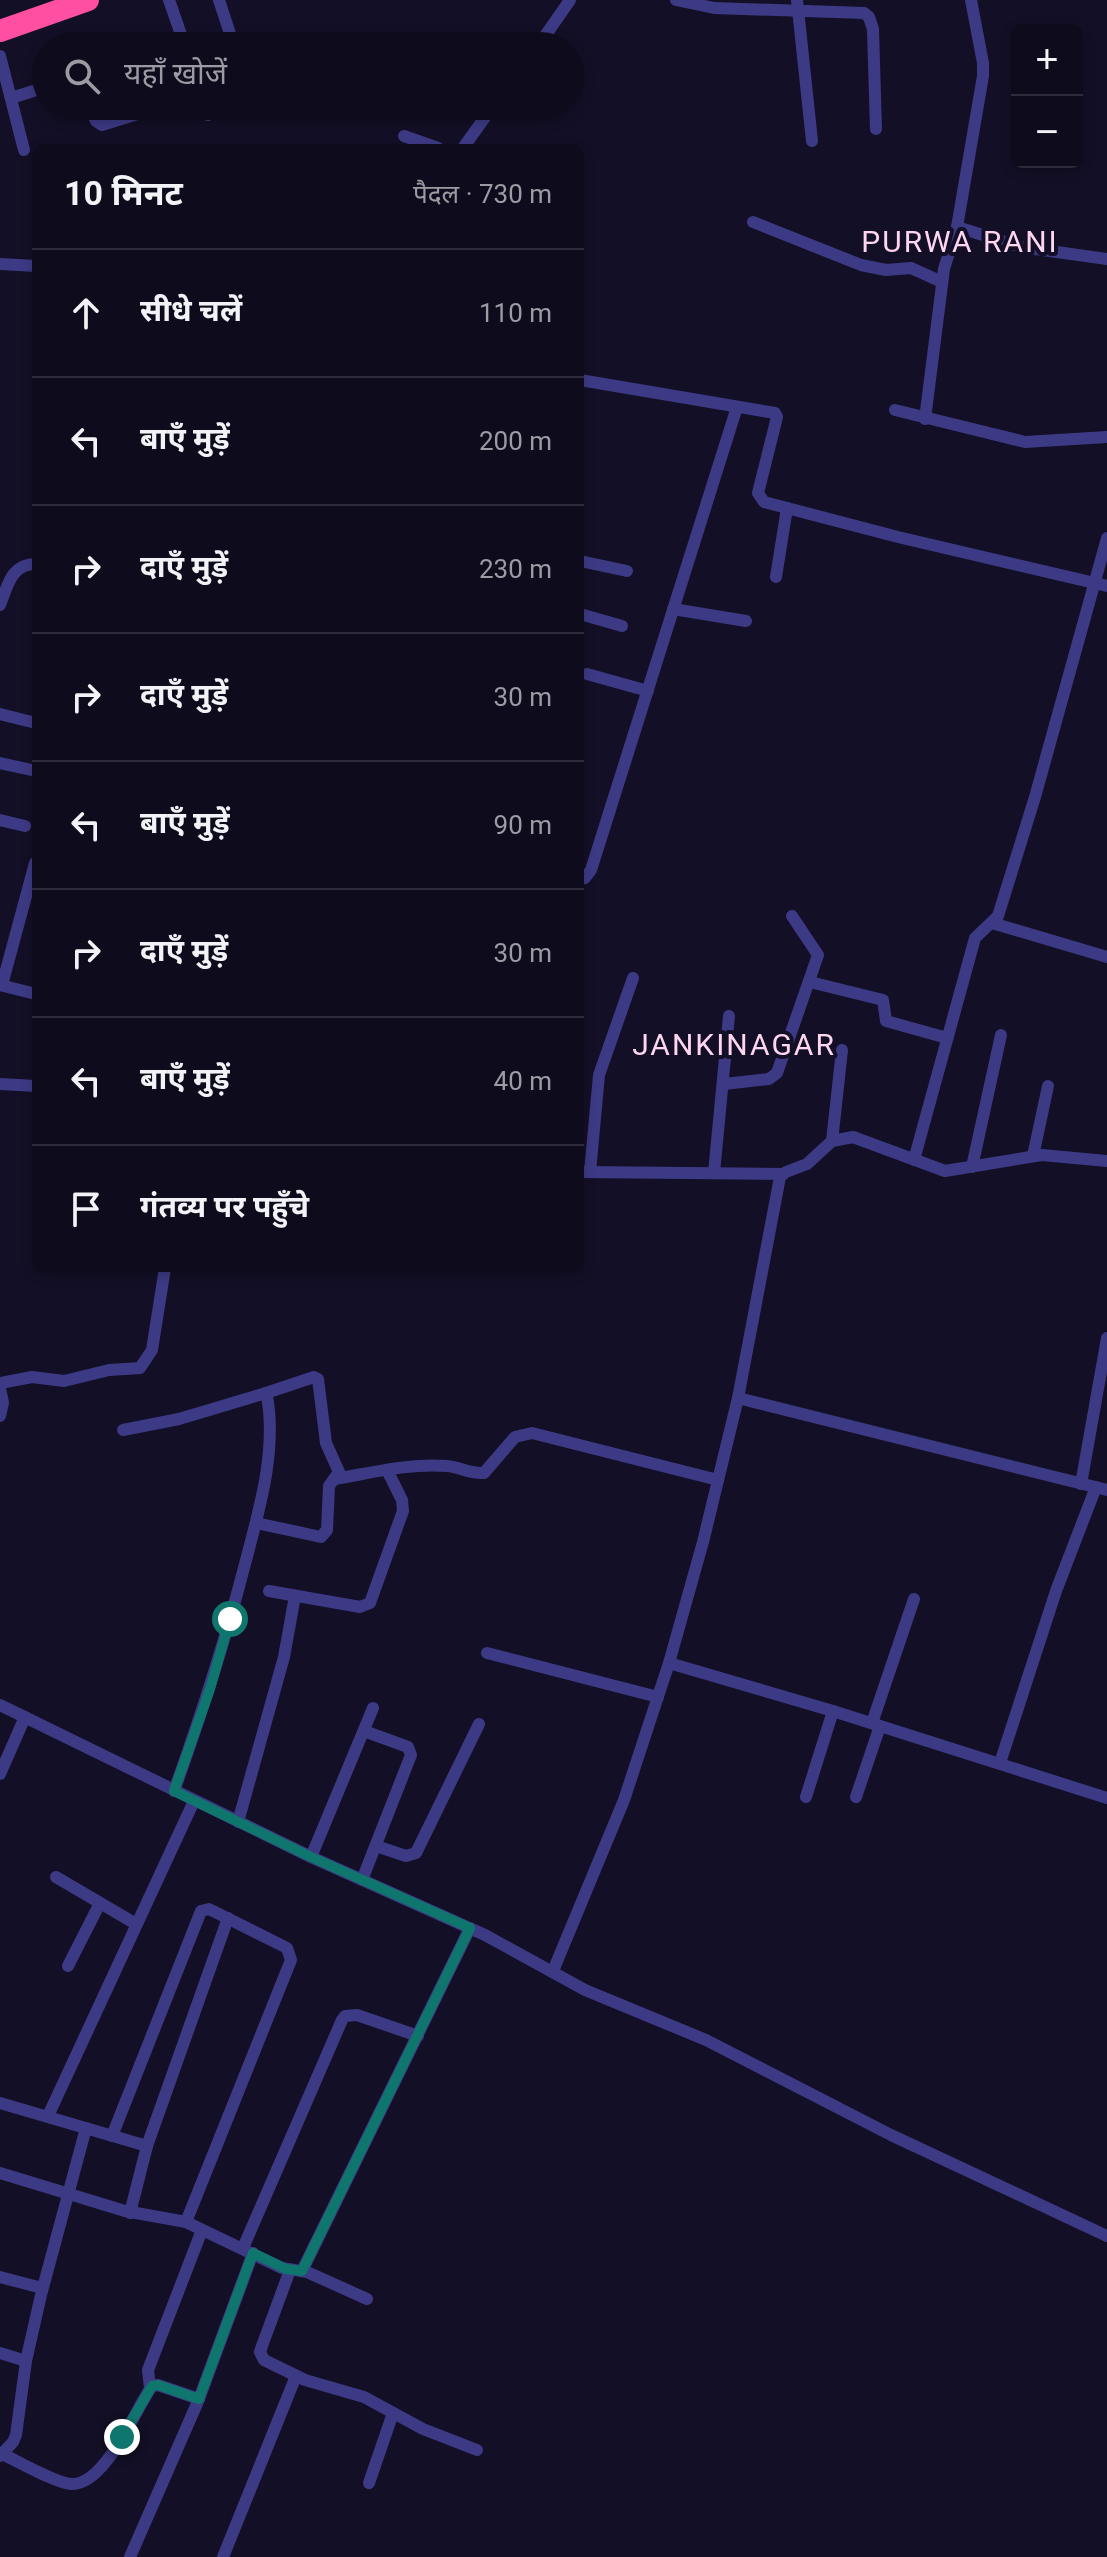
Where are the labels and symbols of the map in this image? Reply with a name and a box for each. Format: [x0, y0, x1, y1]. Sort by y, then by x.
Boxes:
district label: PURWA RANI [861, 224, 1059, 259]
district label: JANKINAGAR [632, 1027, 836, 1062]
route start [212, 1601, 248, 1637]
route end [104, 2419, 140, 2455]

